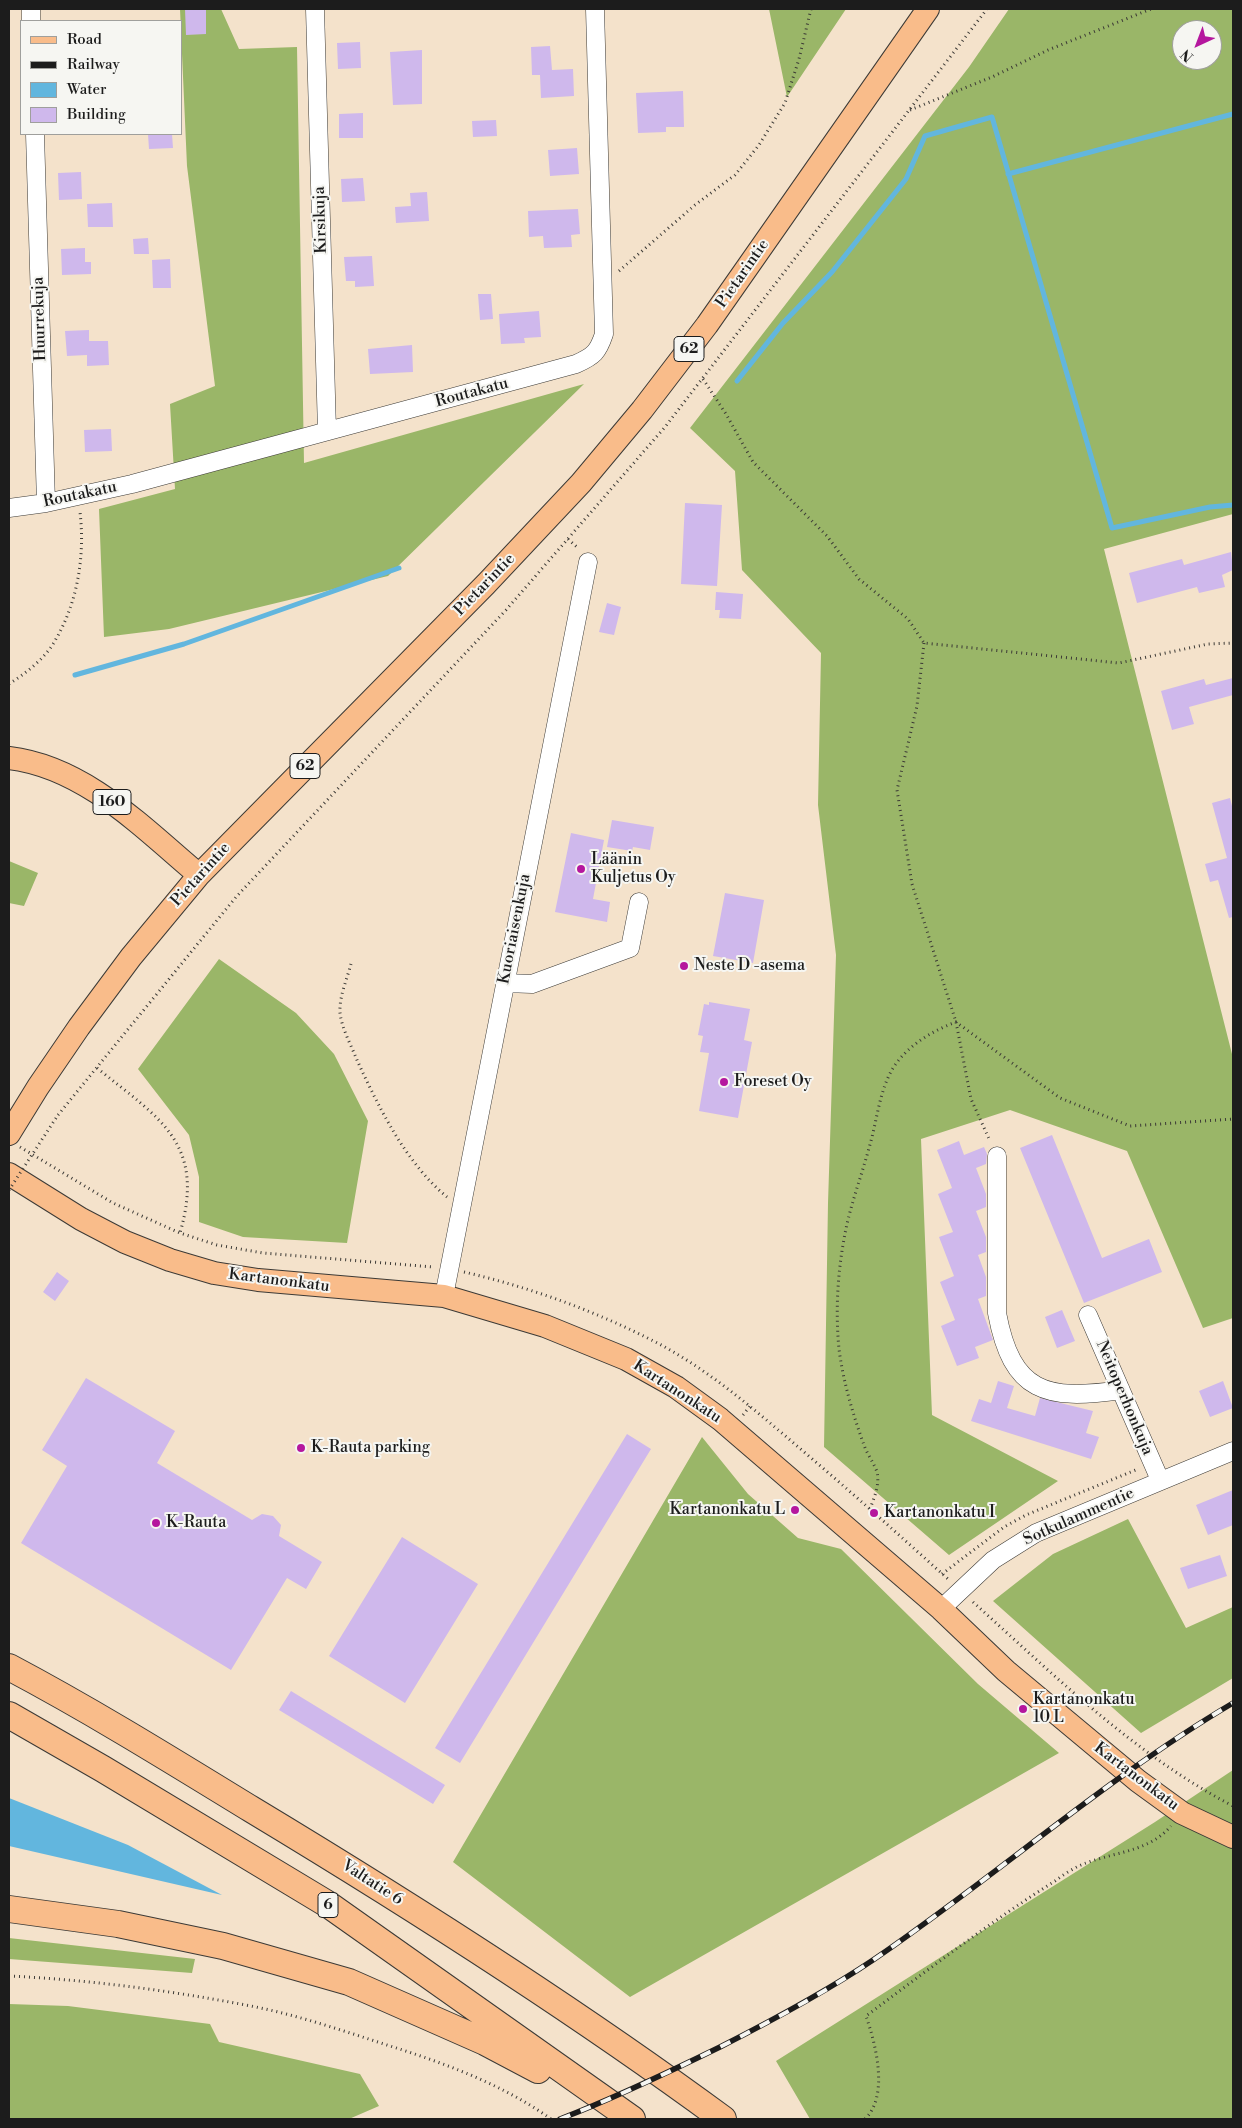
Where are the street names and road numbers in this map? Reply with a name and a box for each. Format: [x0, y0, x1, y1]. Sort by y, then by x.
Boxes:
street label: Kirsikuja [310, 186, 332, 254]
street label: Pietarintie [712, 236, 774, 312]
street label: Huurrekuja [29, 276, 51, 362]
road number: 62 [674, 336, 704, 362]
street label: Routakatu [433, 374, 511, 412]
street label: Routakatu [41, 478, 119, 512]
street label: Pietarintie [451, 550, 519, 620]
road number: 62 [290, 754, 320, 778]
road number: 160 [93, 790, 131, 814]
street label: Pietarintie [167, 839, 235, 911]
street label: Kuoriaisenkuja [495, 872, 535, 986]
street label: Kartanonkatu [227, 1265, 331, 1297]
street label: Neitoperhonkuja [1091, 1338, 1157, 1458]
street label: Kartanonkatu [629, 1356, 725, 1428]
street label: Sotkulammentie [1021, 1484, 1137, 1550]
street label: Kartanonkatu [1090, 1739, 1182, 1815]
street label: Valtatie 6 [338, 1856, 406, 1910]
road number: 6 [318, 1892, 338, 1918]

